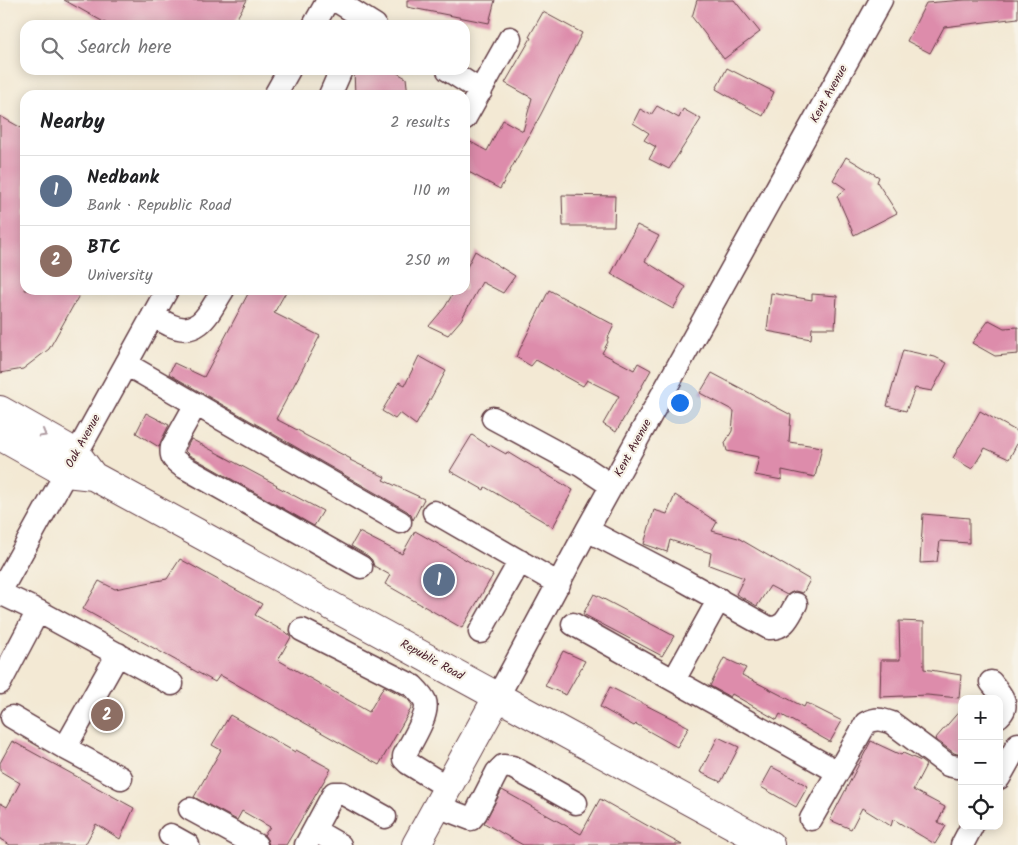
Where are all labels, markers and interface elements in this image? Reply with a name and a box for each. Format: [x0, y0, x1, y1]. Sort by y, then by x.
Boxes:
search box [20, 20, 470, 75]
text: Search here [78, 33, 172, 63]
icon: search [38, 34, 66, 62]
street label: Kent Avenue [805, 61, 853, 126]
text: Nearby [40, 106, 105, 139]
text: 2 results [390, 110, 450, 135]
text: Nedbank [87, 163, 159, 193]
text: 1 [54, 178, 58, 203]
text: 110 m [413, 178, 450, 203]
text: Bank · Republic Road [87, 193, 231, 218]
text: BTC [87, 233, 121, 263]
text: 2 [51, 248, 61, 273]
text: 250 m [405, 248, 450, 273]
text: University [87, 263, 152, 288]
your location [667, 390, 693, 416]
street label: Oak Avenue [60, 410, 106, 471]
street label: Kent Avenue [609, 415, 657, 480]
one-way arrow [37, 428, 46, 438]
pin: 1 [423, 561, 455, 599]
street label: Republic Road [397, 635, 468, 686]
map controls [958, 695, 1003, 830]
button: + [958, 695, 1003, 740]
pin: 2 [91, 696, 123, 734]
button: − [958, 740, 1003, 785]
button: locate [958, 785, 1003, 830]

